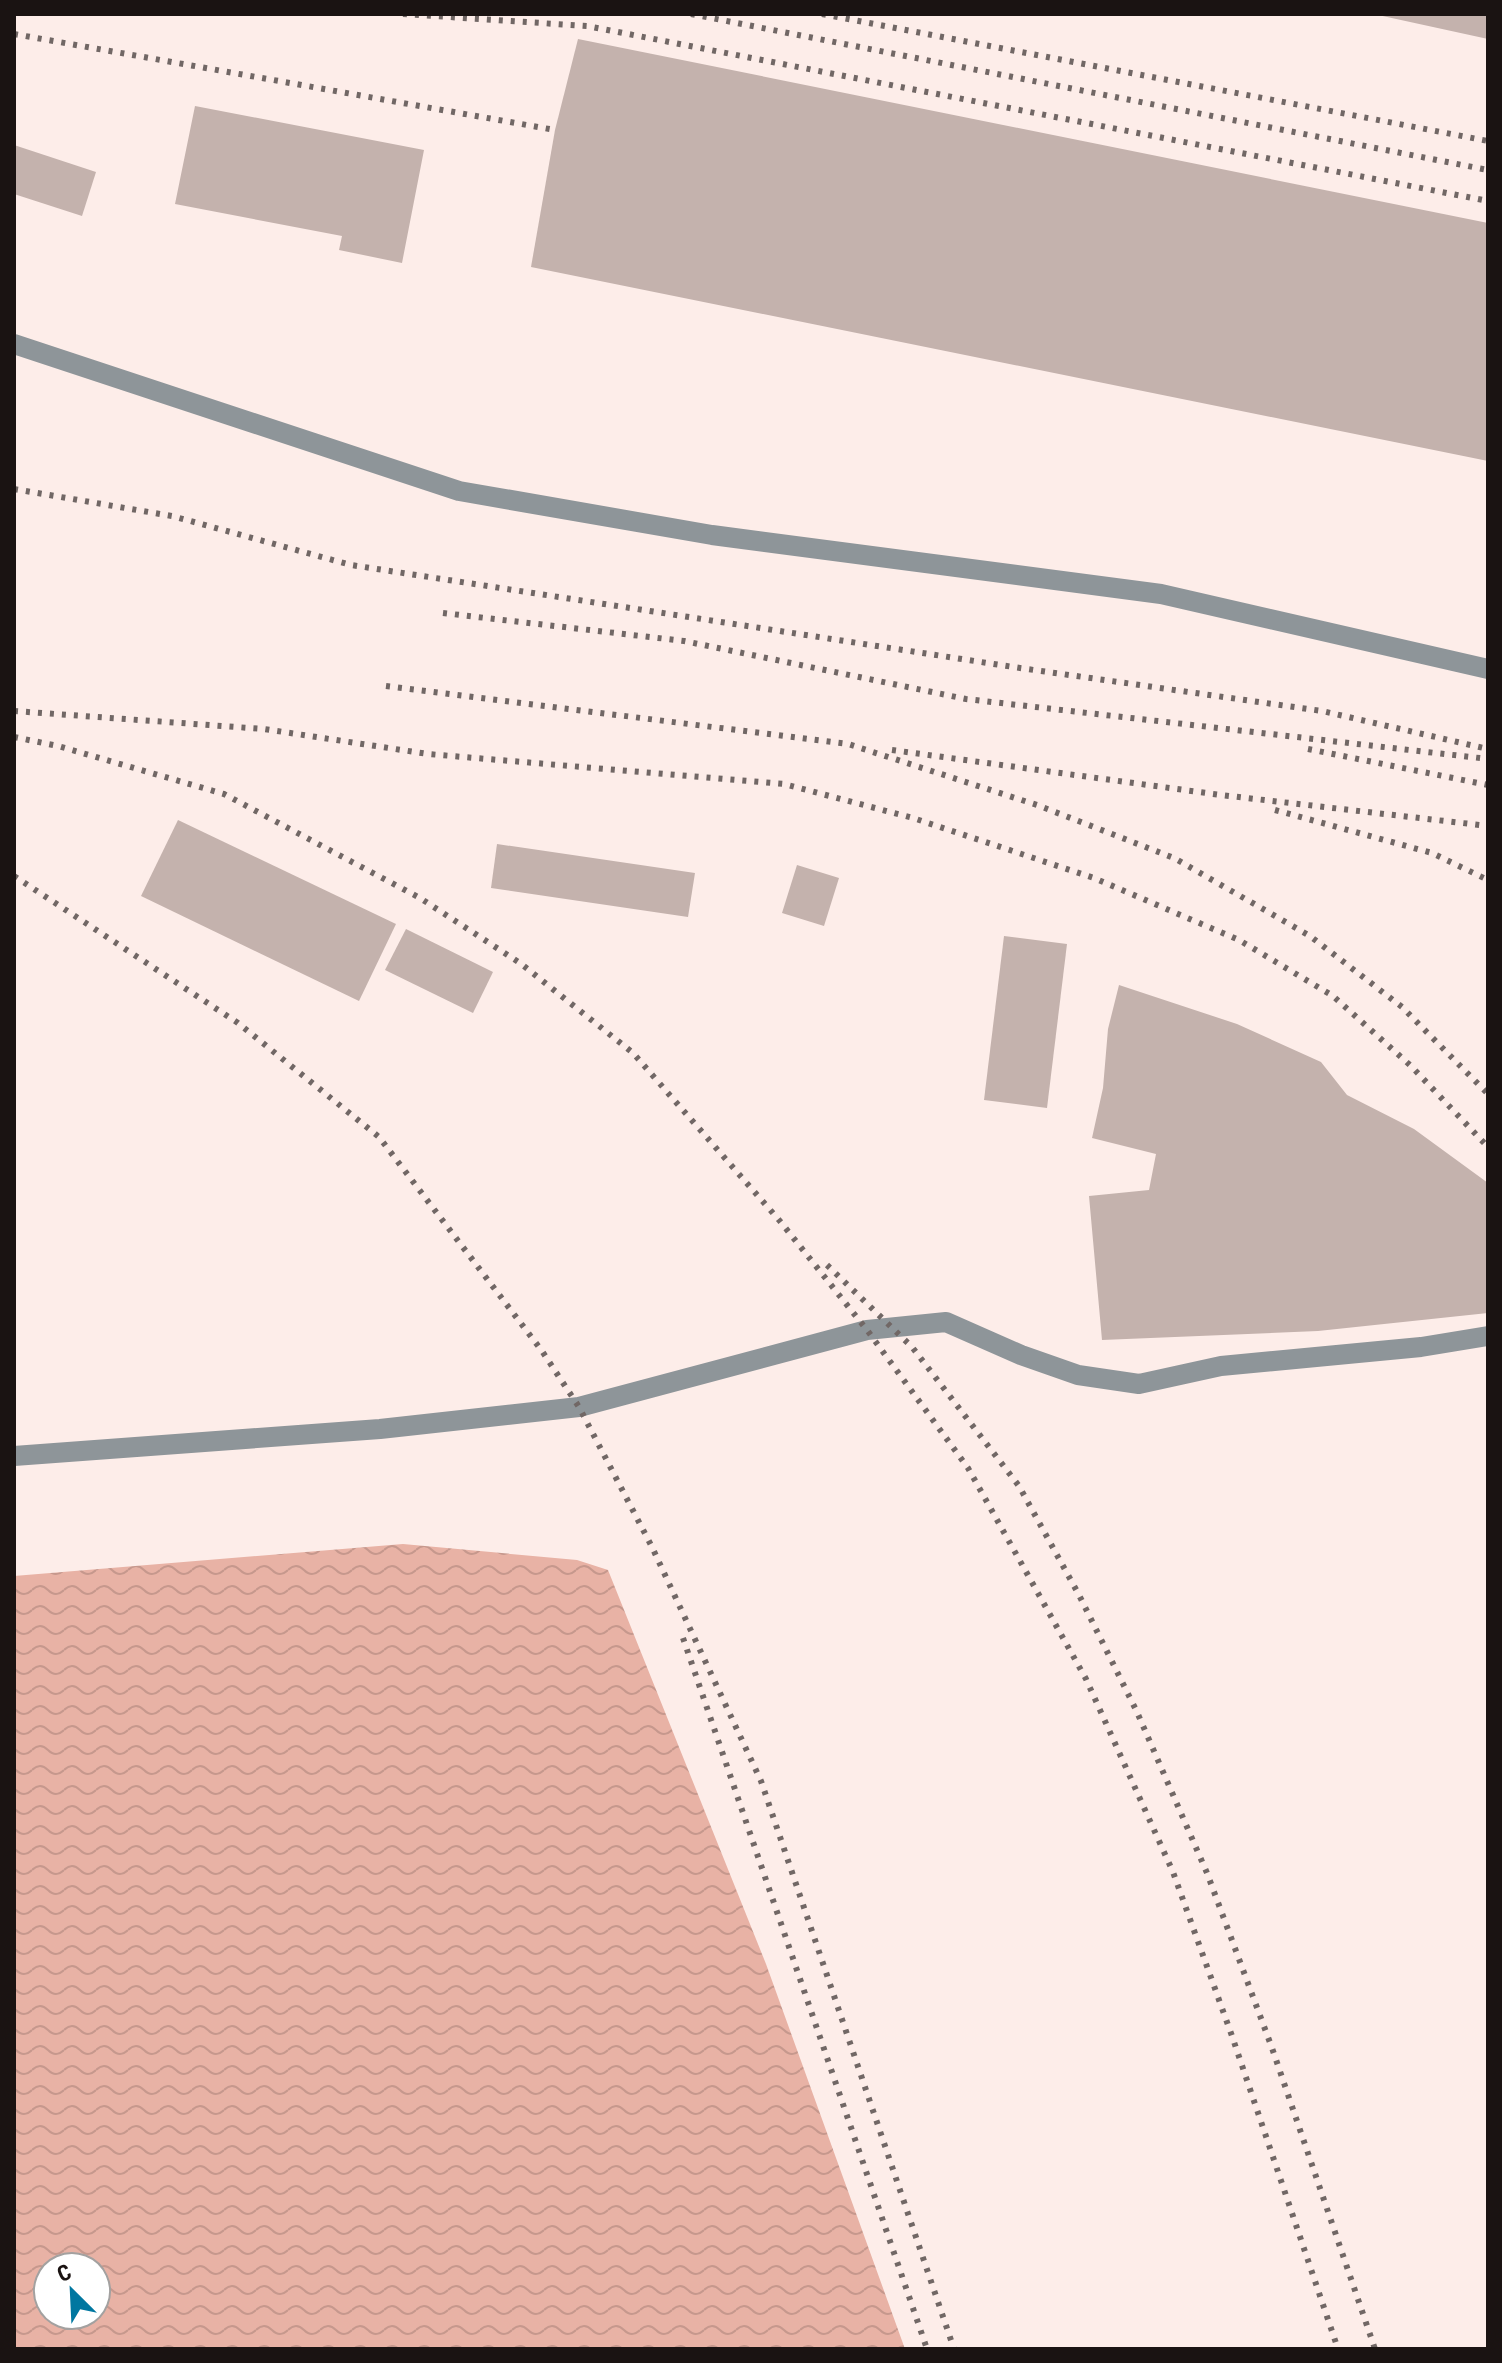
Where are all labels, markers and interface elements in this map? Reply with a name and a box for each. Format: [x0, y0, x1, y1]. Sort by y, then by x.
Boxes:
north arrow [32, 2251, 112, 2331]
text: С [53, 2259, 75, 2287]

